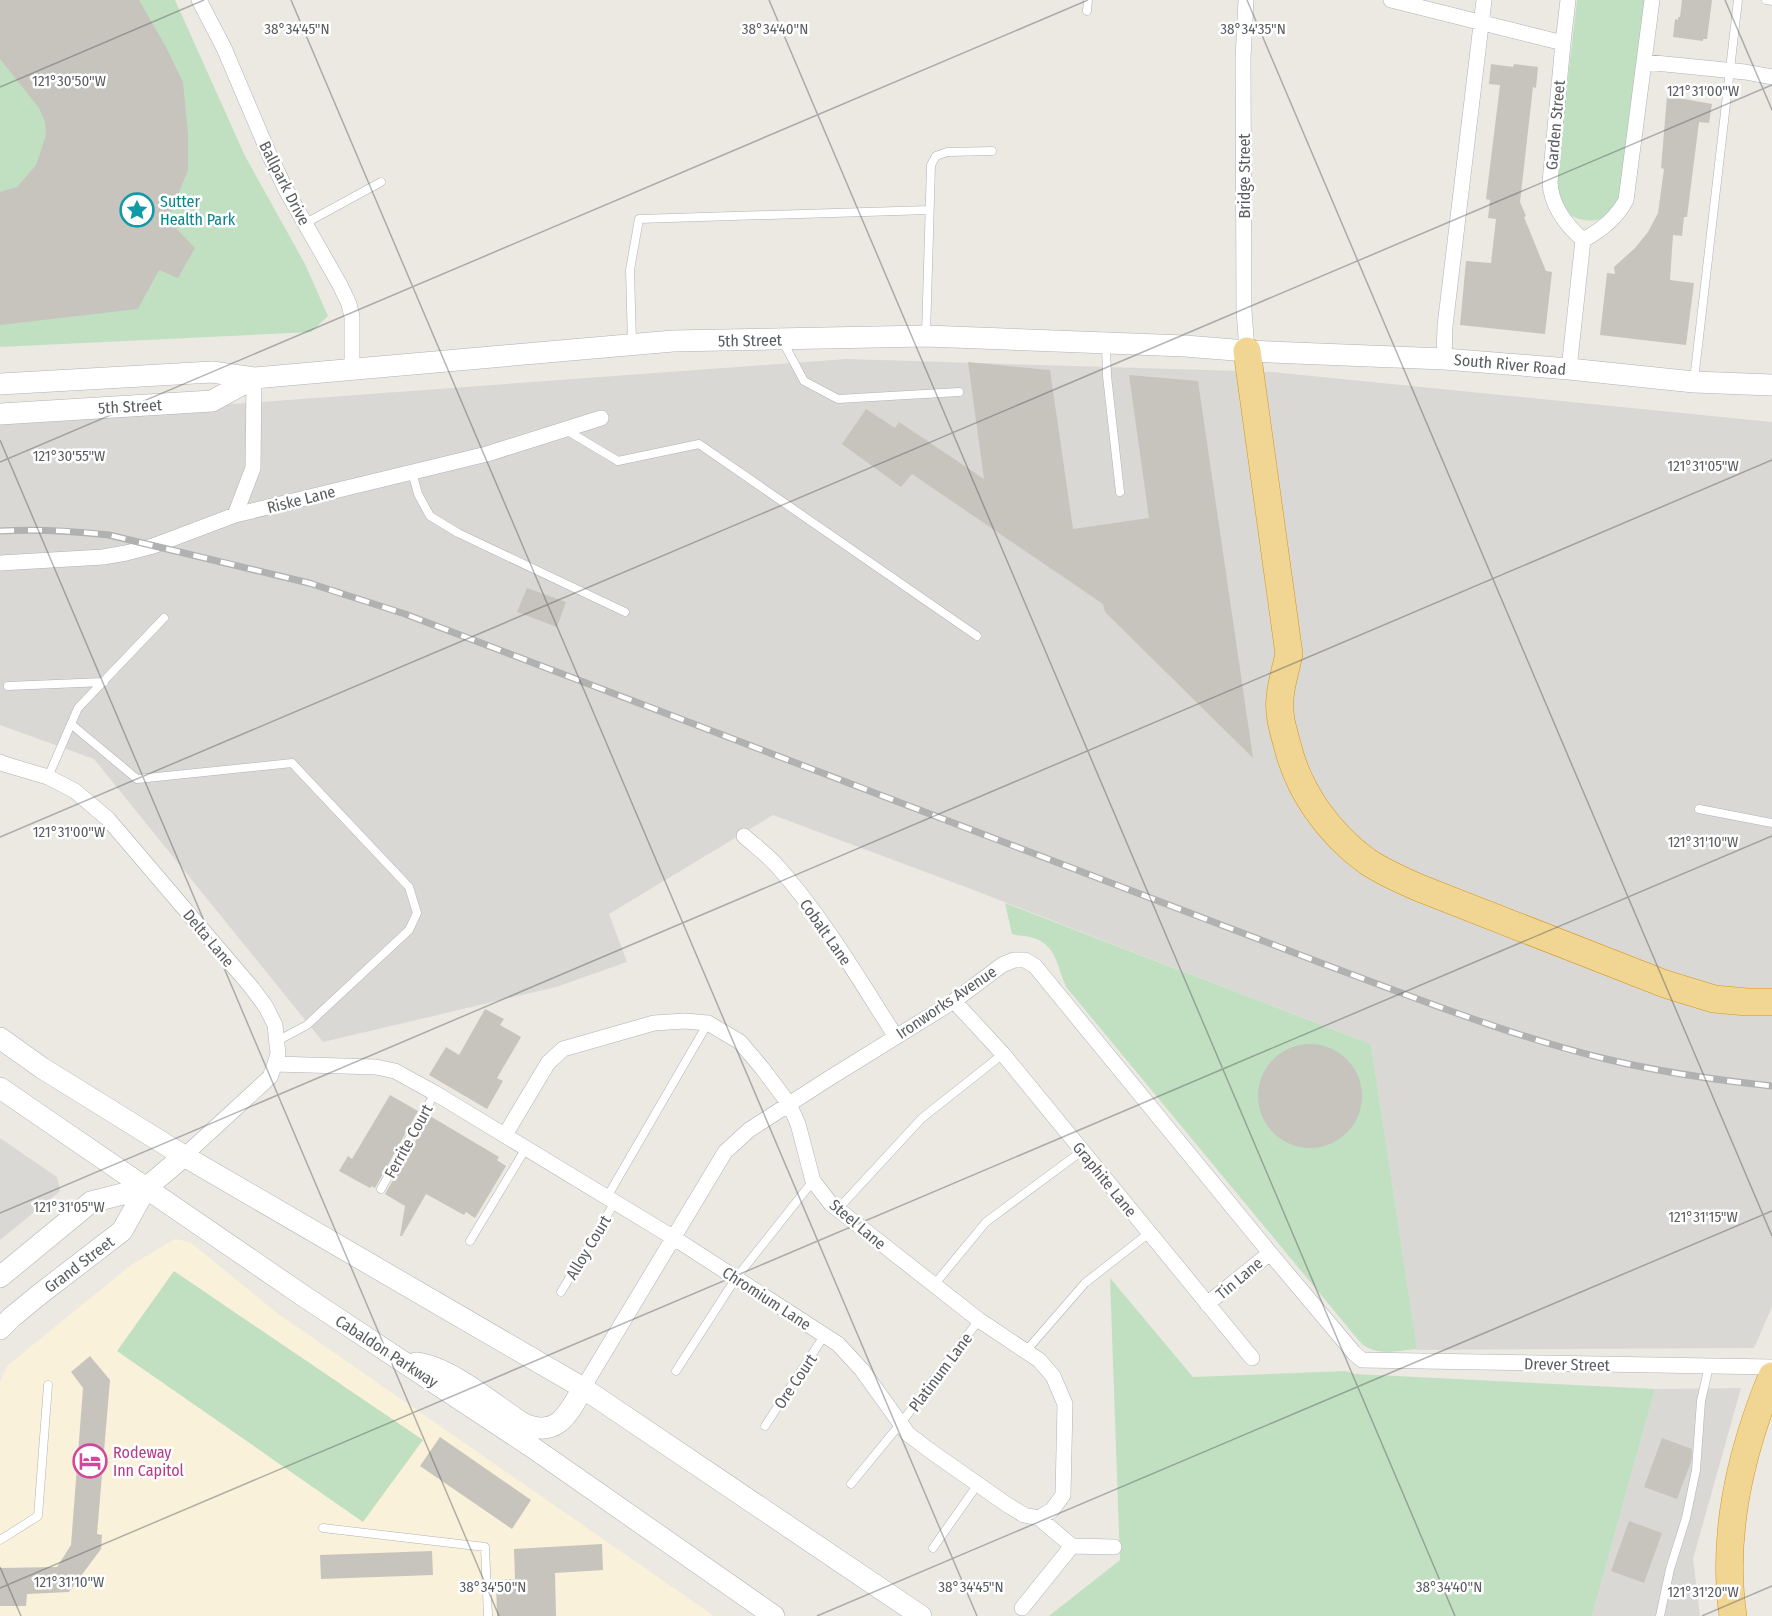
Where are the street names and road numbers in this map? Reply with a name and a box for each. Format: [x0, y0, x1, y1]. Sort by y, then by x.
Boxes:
street label: Garden Street [1542, 79, 1569, 171]
street label: Bridge Street [1235, 133, 1254, 219]
street label: Ballpark Drive [255, 138, 314, 229]
street label: 5th Street [718, 330, 783, 351]
street label: South River Road [1453, 350, 1567, 379]
street label: 5th Street [98, 395, 163, 418]
street label: Riske Lane [265, 482, 337, 517]
street label: Cobalt Lane [796, 895, 855, 969]
street label: Delta Lane [179, 906, 238, 971]
street label: Ironworks Avenue [893, 962, 1000, 1043]
street label: Ferrite Court [380, 1100, 437, 1182]
street label: Graphite Lane [1069, 1138, 1141, 1221]
street label: Steel Lane [826, 1195, 890, 1254]
street label: Alloy Court [562, 1211, 615, 1283]
street label: Grand Street [41, 1232, 118, 1297]
street label: Tin Lane [1212, 1253, 1266, 1303]
street label: Chromium Lane [719, 1263, 815, 1334]
street label: Cabaldon Parkway [332, 1311, 442, 1392]
street label: Platinum Lane [905, 1329, 976, 1415]
street label: Ore Court [770, 1350, 821, 1412]
street label: Drever Street [1524, 1354, 1611, 1375]

